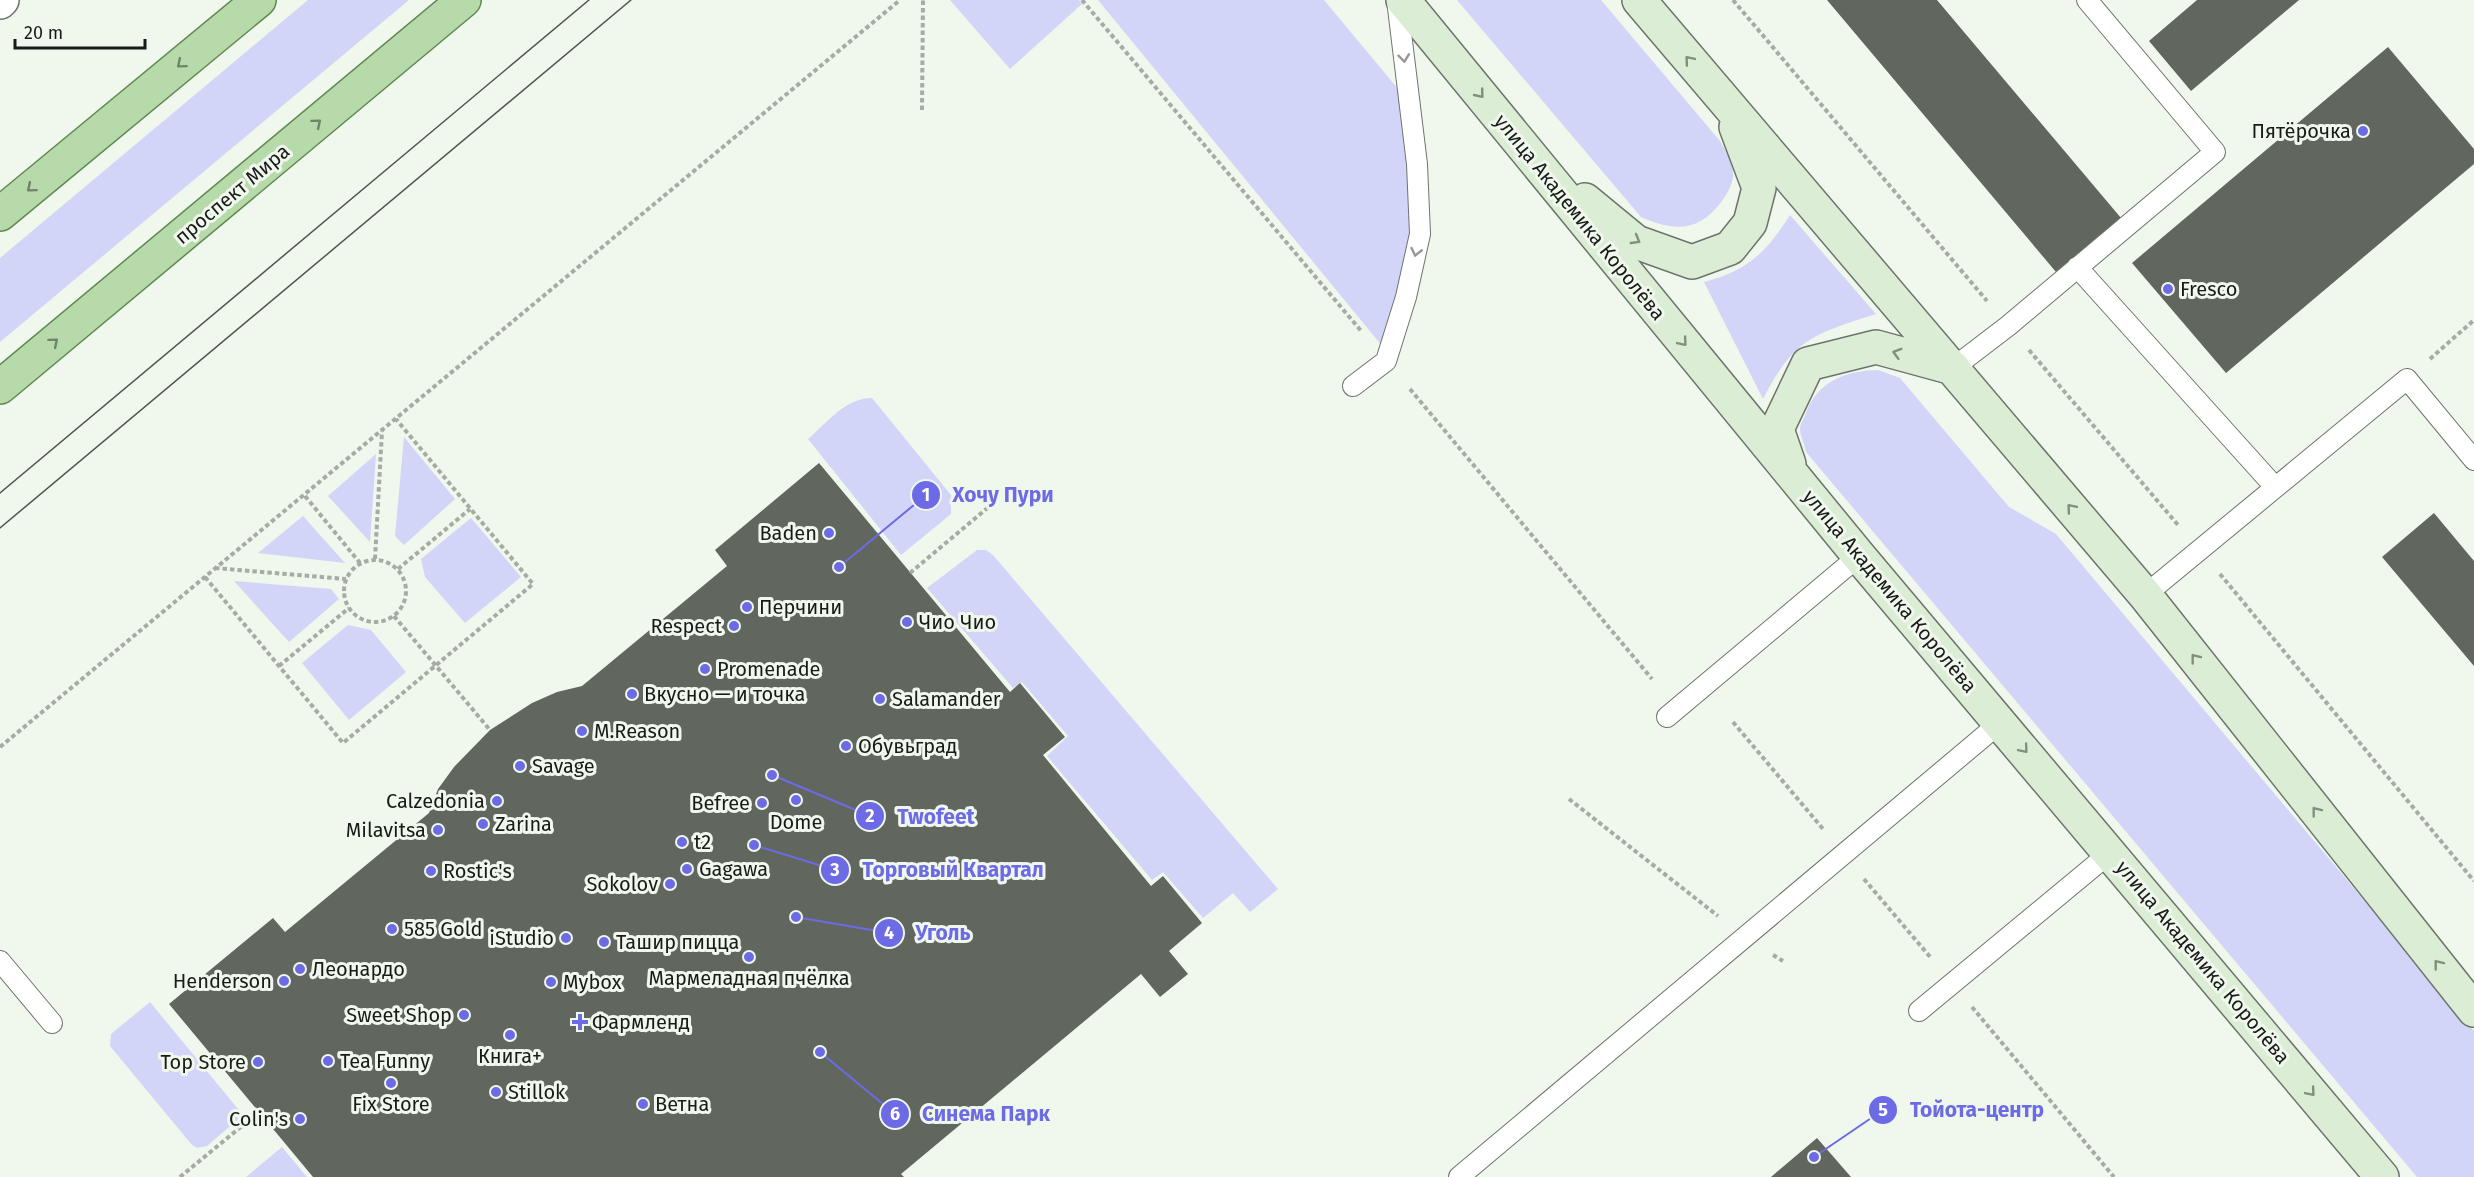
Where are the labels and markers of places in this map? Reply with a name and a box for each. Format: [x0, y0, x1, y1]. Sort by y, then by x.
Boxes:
place label: Пятёрочка [2252, 119, 2351, 143]
marker: Пятёрочка [2356, 124, 2370, 138]
place label: Fresco [2180, 277, 2237, 301]
marker: Fresco [2161, 282, 2175, 296]
callout: Хочу Пури [911, 476, 1066, 515]
place label: Baden [759, 521, 817, 545]
marker: Baden [822, 526, 836, 540]
place label: Перчини [759, 595, 842, 619]
marker: Перчини [740, 600, 754, 614]
place label: Чио Чио [919, 610, 996, 634]
place label: Respect [650, 614, 723, 638]
marker: Чио Чио [900, 615, 914, 629]
marker: Respect [727, 619, 741, 633]
place label: Promenade [717, 657, 821, 681]
marker: Promenade [698, 662, 712, 676]
place label: Вкусно — и точка [644, 682, 805, 706]
marker: Вкусно — и точка [625, 687, 639, 701]
place label: Salamander [892, 687, 1001, 711]
marker: Salamander [873, 692, 887, 706]
place label: M.Reason [594, 719, 680, 743]
marker: M.Reason [575, 724, 589, 738]
place label: Обувьград [858, 734, 957, 758]
marker: Обувьград [839, 739, 853, 753]
place label: Savage [532, 754, 595, 778]
marker: Savage [513, 759, 527, 773]
place label: Calzedonia [386, 789, 485, 813]
place label: Befree [691, 791, 750, 815]
marker: Dome [789, 793, 803, 807]
marker: Calzedonia [490, 794, 504, 808]
marker: Befree [755, 796, 769, 810]
callout: Twofeet [855, 797, 986, 836]
place label: Dome [770, 810, 822, 834]
place label: Zarina [495, 812, 552, 836]
marker: Zarina [476, 817, 490, 831]
place label: Milavitsa [346, 818, 426, 842]
marker: Milavitsa [431, 823, 445, 837]
place label: t2 [694, 830, 711, 854]
marker: t2 [675, 835, 689, 849]
callout: Торговый Квартал [820, 850, 1056, 889]
place label: Gagawa [699, 857, 768, 881]
place label: Rostiс's [443, 859, 512, 883]
marker: Gagawa [680, 862, 694, 876]
marker: Rostiс's [424, 864, 438, 878]
place label: Sokolov [586, 872, 658, 896]
marker: Sokolov [663, 877, 677, 891]
callout: Уголь [874, 913, 983, 952]
place label: 585 Gold [404, 917, 482, 941]
marker: 585 Gold [385, 922, 399, 936]
place label: iStudio [489, 926, 554, 950]
place label: Ташир пицца [616, 930, 739, 954]
marker: iStudio [559, 931, 573, 945]
marker: Ташир пицца [597, 935, 611, 949]
marker: Мармеладная пчёлка [742, 950, 756, 964]
place label: Леонардо [312, 957, 405, 981]
marker: Леонардо [293, 962, 307, 976]
place label: Мармеладная пчёлка [648, 966, 850, 990]
place label: Henderson [173, 969, 272, 993]
place label: Mybox [563, 970, 622, 994]
marker: Henderson [277, 974, 291, 988]
marker: Mybox [544, 975, 558, 989]
place label: Sweet Shop [346, 1003, 452, 1027]
marker: Sweet Shop [457, 1008, 471, 1022]
place label: Фармленд [592, 1010, 690, 1034]
marker: Фармленд [573, 1015, 587, 1029]
marker: Книга+ [503, 1028, 517, 1042]
place label: Книга+ [478, 1044, 542, 1068]
place label: Tea Funny [340, 1049, 430, 1073]
place label: Top Store [160, 1050, 246, 1074]
marker: Tea Funny [321, 1054, 335, 1068]
marker: Top Store [251, 1055, 265, 1069]
marker: Fix Store [384, 1076, 398, 1090]
place label: Stillok [508, 1080, 566, 1104]
marker: Stillok [489, 1085, 503, 1099]
callout: Тойота-центр [1868, 1090, 2056, 1129]
place label: Fix Store [352, 1092, 430, 1116]
place label: Ветна [655, 1092, 709, 1116]
callout: Синема Парк [880, 1095, 1062, 1134]
marker: Ветна [636, 1097, 650, 1111]
place label: Colin's [229, 1107, 288, 1131]
marker: Colin's [293, 1112, 307, 1126]

